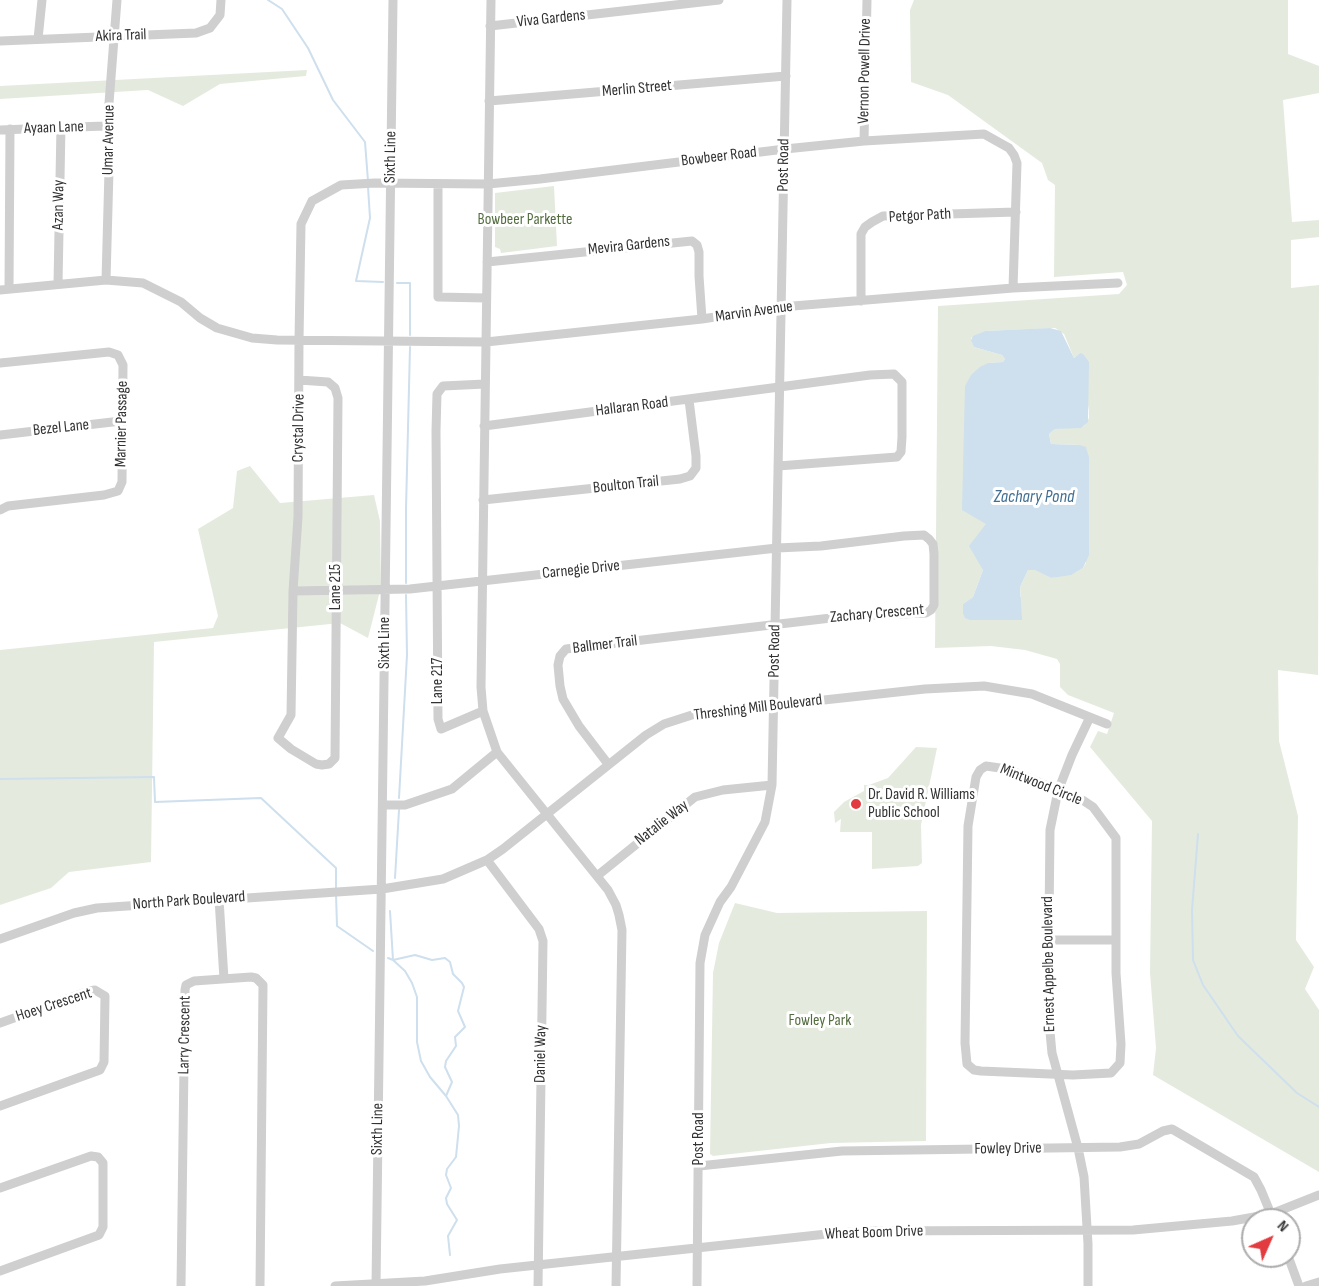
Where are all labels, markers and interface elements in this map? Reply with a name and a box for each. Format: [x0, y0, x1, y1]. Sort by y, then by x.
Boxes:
street label: Viva Gardens [516, 6, 586, 32]
street label: Vernon Powell Drive [854, 18, 876, 124]
street label: Akira Trail [95, 26, 147, 46]
street label: Merlin Street [601, 76, 673, 102]
street label: Umar Avenue [99, 105, 119, 175]
street label: Ayaan Lane [24, 117, 84, 139]
street label: Sixth Line [381, 131, 401, 183]
street label: Post Road [774, 138, 794, 192]
street label: Bowbeer Road [680, 143, 758, 171]
street label: Azan Way [49, 180, 69, 230]
street label: Petgor Path [888, 205, 952, 227]
park label: Bowbeer Parkette [478, 210, 572, 230]
street label: Mevira Gardens [587, 232, 671, 260]
street label: Marvin Avenue [714, 297, 794, 327]
street label: Marnier Passage [112, 381, 132, 467]
street label: Crystal Drive [289, 393, 309, 463]
street label: Hallaran Road [595, 393, 669, 421]
street label: Bezel Lane [32, 416, 90, 440]
street label: Boulton Trail [592, 472, 660, 498]
water label: Zachary Pond [994, 486, 1074, 508]
street label: Carnegie Drive [541, 556, 621, 584]
street label: Lane 215 [326, 564, 346, 610]
street label: Zachary Crescent [829, 600, 925, 628]
street label: Sixth Line [375, 617, 395, 669]
street label: Post Road [765, 624, 785, 678]
street label: Ballmer Trail [572, 632, 638, 658]
street label: Lane 217 [428, 658, 448, 704]
street label: Threshing Mill Boulevard [693, 691, 823, 725]
street label: Mintwood Circle [997, 760, 1085, 810]
place label: Dr. David R. Williams Public School [868, 785, 975, 823]
street label: Natalie Way [631, 796, 693, 850]
marker: Dr. David R. Williams Public School [849, 797, 863, 811]
street label: North Park Boulevard [132, 887, 246, 915]
street label: Ernest Appelbe Boulevard [1038, 896, 1060, 1032]
street label: Hoey Crescent [14, 984, 94, 1026]
street label: Larry Crescent [175, 995, 195, 1075]
park label: Fowley Park [789, 1011, 851, 1031]
street label: Daniel Way [531, 1025, 551, 1083]
street label: Sixth Line [368, 1103, 388, 1155]
street label: Post Road [689, 1112, 709, 1166]
street label: Fowley Drive [974, 1139, 1042, 1159]
north arrow [1241, 1208, 1301, 1268]
text: N [1273, 1217, 1292, 1236]
street label: Wheat Boom Drive [824, 1222, 924, 1244]

